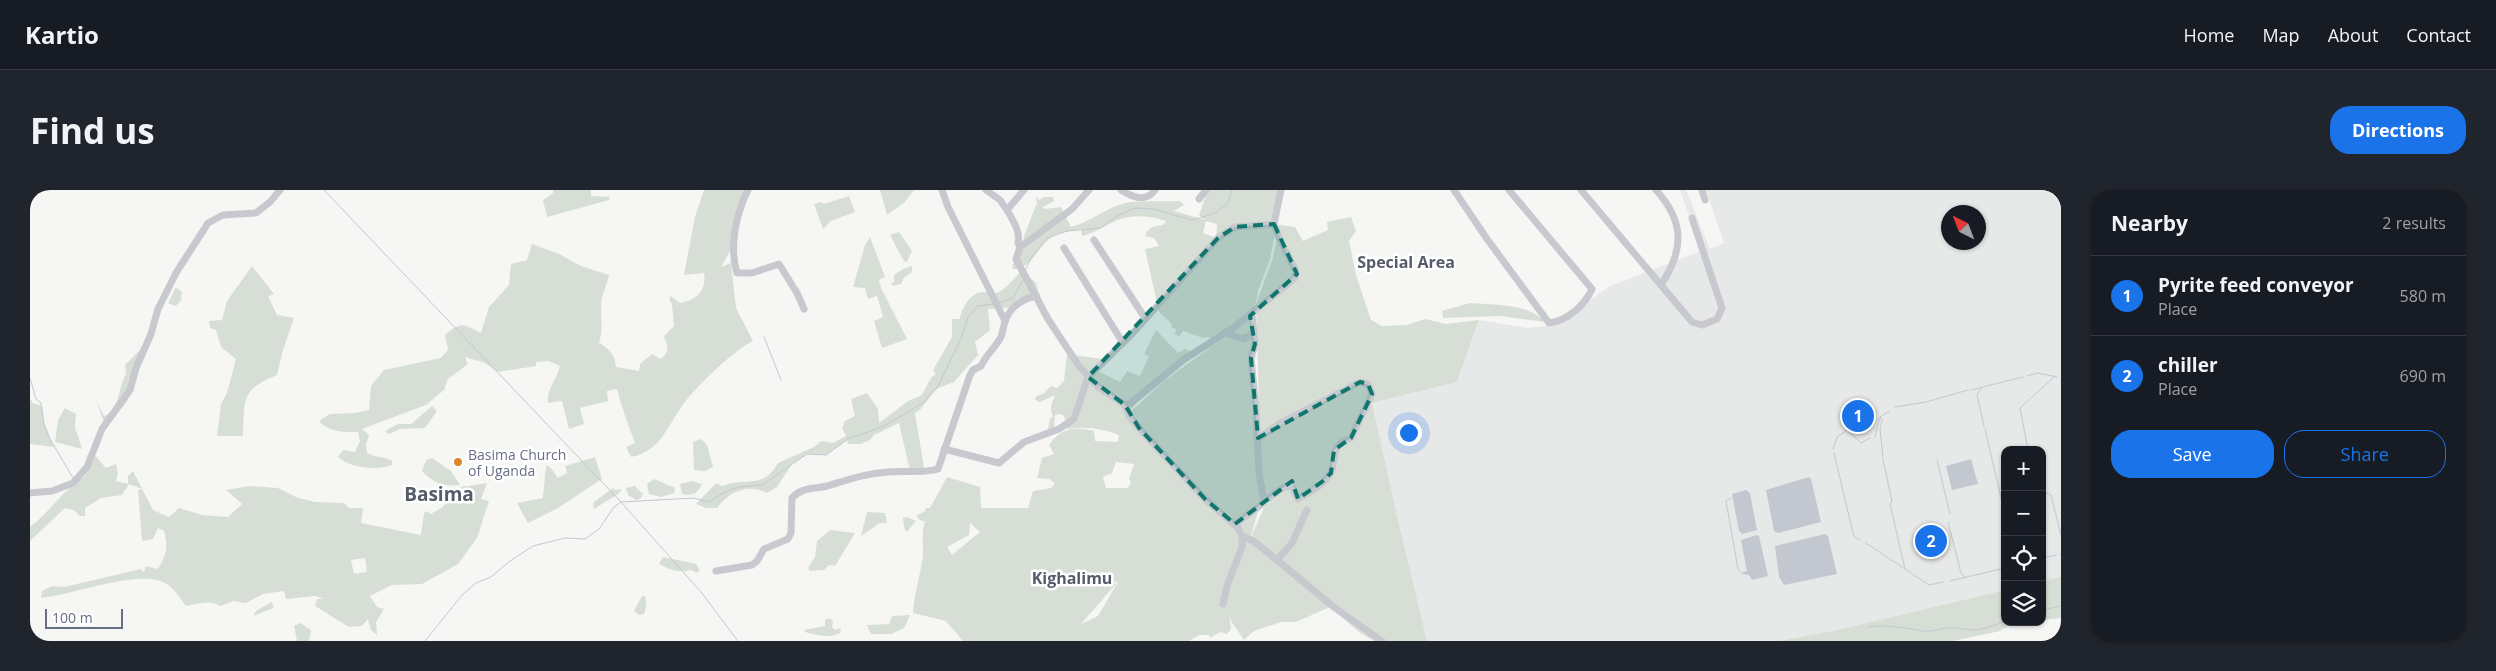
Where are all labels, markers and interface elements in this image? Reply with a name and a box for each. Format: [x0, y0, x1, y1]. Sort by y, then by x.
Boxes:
text: Kartio [25, 18, 99, 51]
text: Home [2184, 23, 2234, 47]
text: Map [2262, 23, 2300, 47]
text: About [2328, 23, 2378, 47]
text: Contact [2406, 23, 2471, 47]
button: Directions [2330, 106, 2466, 154]
text: Find us [30, 107, 155, 154]
north arrow [1941, 205, 1986, 250]
text: Nearby [2111, 209, 2188, 237]
text: 2 results [2382, 212, 2446, 234]
district label: Special Area [1357, 251, 1455, 273]
text: Pyrite feed conveyor [2158, 272, 2354, 298]
text: 1 [2122, 285, 2132, 307]
text: 580 m [2400, 285, 2446, 307]
text: Place [2158, 298, 2197, 320]
text: chiller [2158, 352, 2218, 378]
text: 2 [2122, 365, 2132, 387]
text: 690 m [2400, 365, 2446, 387]
text: Place [2158, 378, 2197, 400]
pin: 1 [1842, 397, 1874, 435]
your location [1396, 420, 1422, 446]
button: Save [2111, 430, 2274, 478]
button: Share [2284, 430, 2446, 478]
place label: Basima Church of Uganda [468, 445, 566, 480]
map controls [2001, 446, 2046, 626]
button: + [2001, 446, 2046, 491]
marker: Basima Church of Uganda [452, 456, 464, 468]
district label: Basima [404, 481, 474, 507]
button: − [2001, 491, 2046, 536]
pin: 2 [1915, 522, 1947, 560]
button: locate [2001, 536, 2046, 581]
district label: Kighalimu [1032, 567, 1112, 589]
button: layers [2001, 581, 2046, 626]
scale bar [45, 606, 122, 629]
text: 100 m [52, 608, 93, 627]

